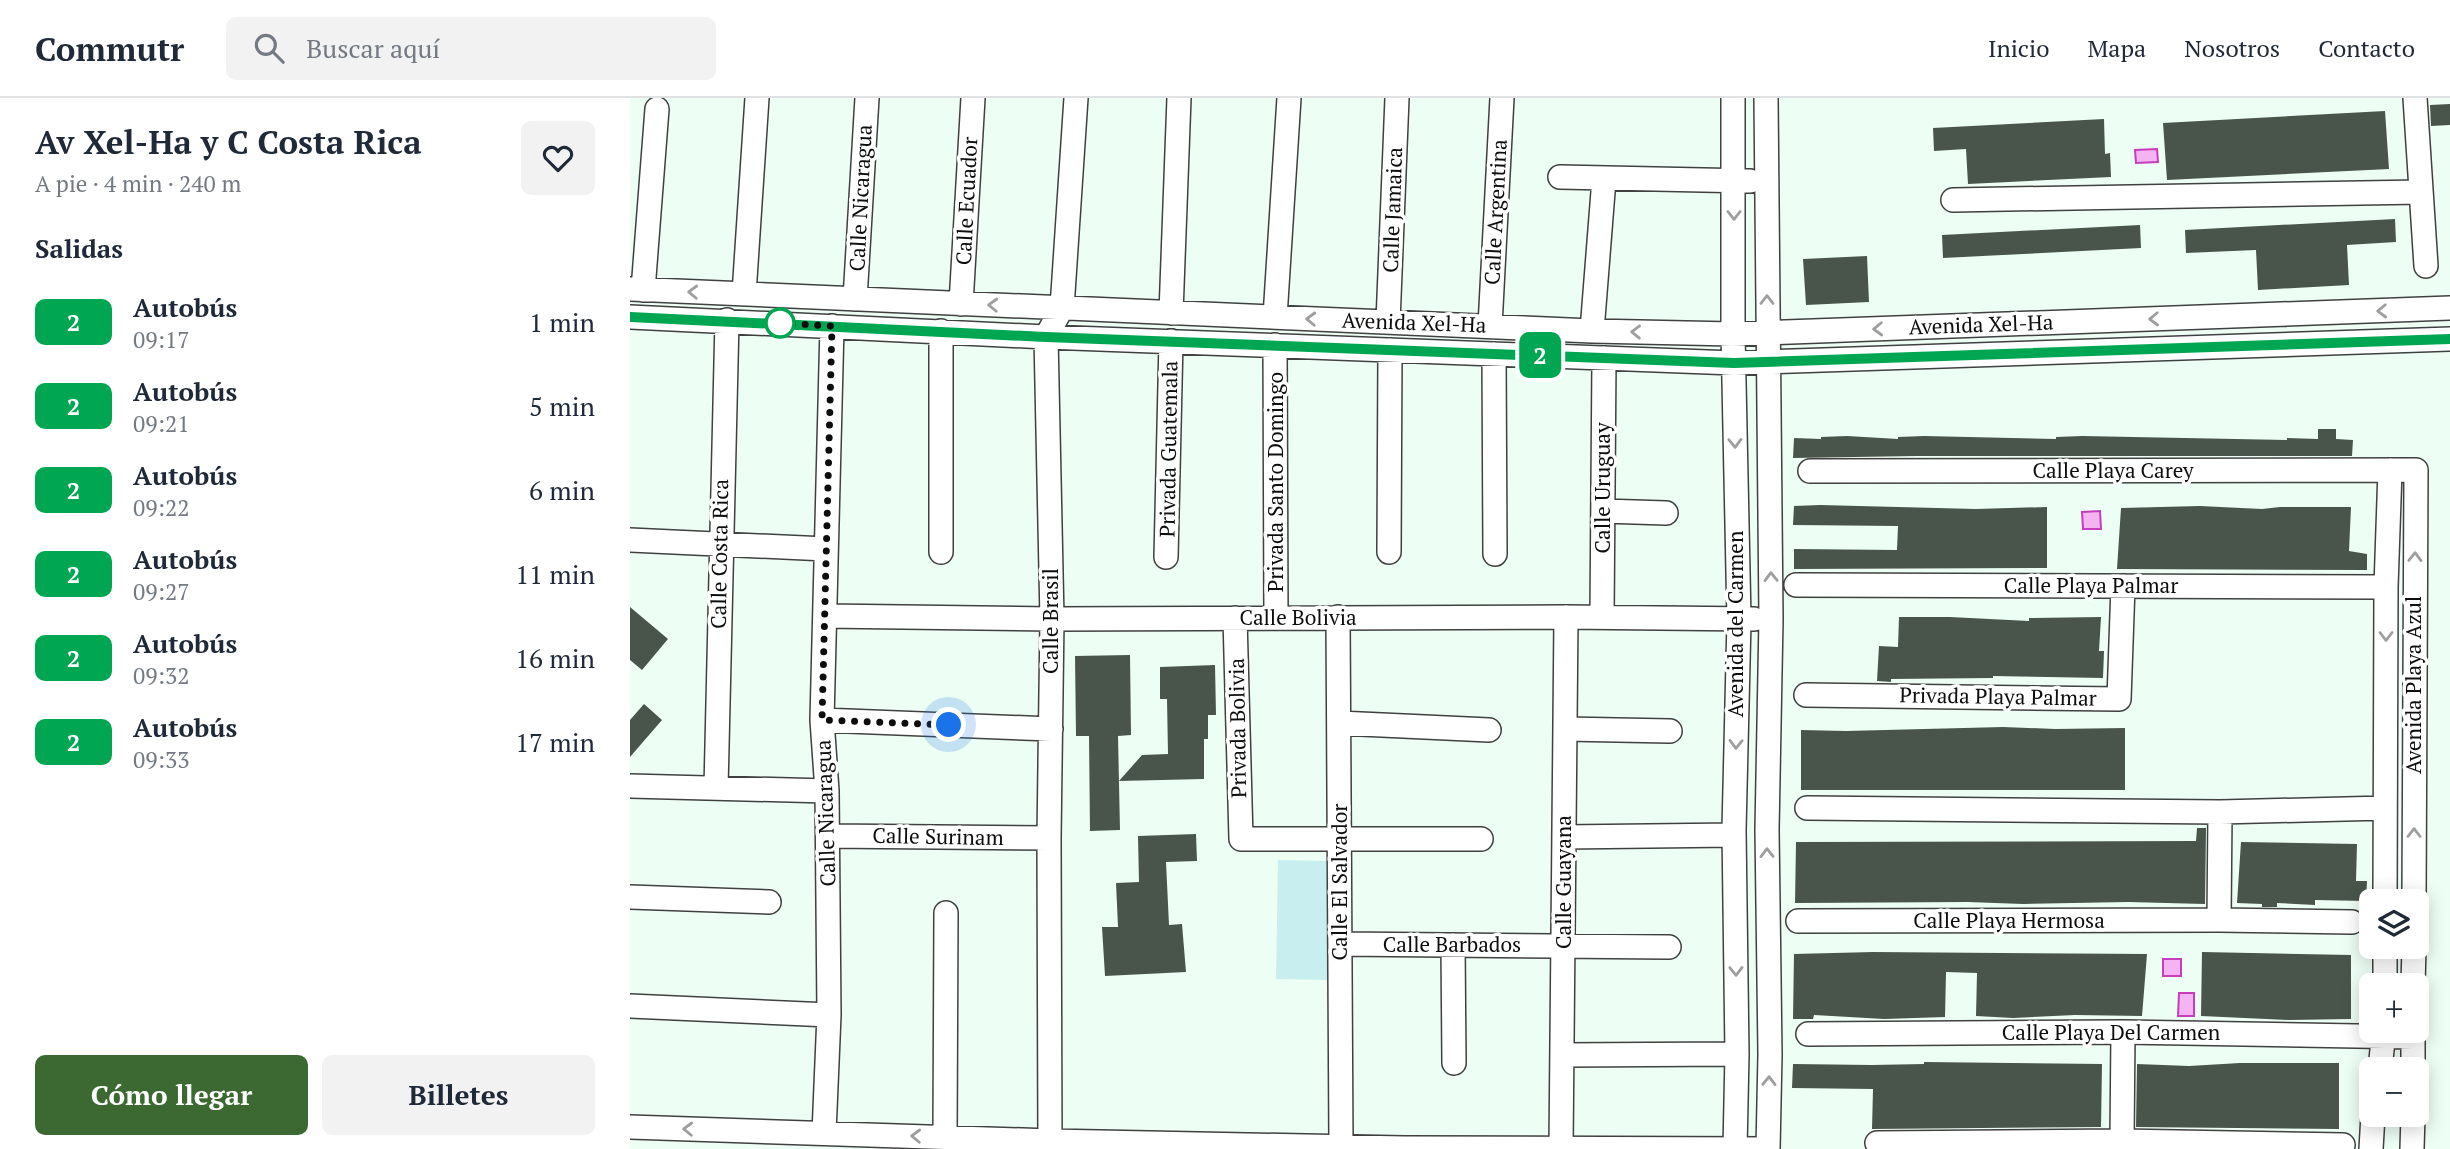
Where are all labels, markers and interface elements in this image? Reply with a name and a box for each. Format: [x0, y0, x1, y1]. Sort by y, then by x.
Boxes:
search box [226, 17, 716, 80]
text: Commutr [35, 27, 184, 70]
icon: search [250, 29, 288, 67]
text: Buscar aquí [306, 31, 440, 65]
text: Inicio [1988, 32, 2050, 64]
text: Mapa [2088, 32, 2146, 64]
text: Nosotros [2184, 32, 2280, 64]
text: Contacto [2318, 32, 2415, 64]
text: Av Xel-Ha y C Costa Rica [35, 120, 422, 163]
button: heart [521, 121, 595, 195]
street label: Calle Nicaragua [842, 123, 878, 272]
street label: Calle Ecuador [949, 136, 983, 266]
street label: Calle Argentina [1477, 138, 1513, 285]
street label: Calle Jamaica [1376, 146, 1408, 273]
text: A pie · 4 min · 240 m [35, 168, 241, 199]
one-way arrow [1726, 210, 1742, 221]
text: Salidas [35, 231, 123, 265]
one-way arrow [687, 284, 698, 299]
text: Autobús [133, 290, 237, 324]
one-way arrow [1759, 295, 1775, 305]
one-way arrow [988, 297, 999, 312]
one-way arrow [2376, 303, 2387, 318]
text: 1 min [529, 305, 595, 339]
street label: Avenida Xel-Ha [1341, 305, 1487, 339]
text: 2 [67, 306, 80, 338]
street label: Avenida Xel-Ha [1908, 307, 2054, 341]
unlabelled marker [765, 308, 795, 338]
one-way arrow [1305, 311, 1316, 326]
one-way arrow [2149, 311, 2159, 327]
one-way arrow [1872, 321, 1883, 336]
text: 09:17 [133, 324, 190, 355]
one-way arrow [1630, 324, 1641, 339]
line badge: 2 [1517, 332, 1563, 378]
text: 2 [1533, 339, 1547, 371]
street label: Privada Guatemala [1152, 360, 1184, 538]
street label: Privada Santo Domingo [1261, 372, 1289, 592]
text: Autobús [133, 374, 237, 408]
text: 5 min [529, 389, 595, 423]
text: 2 [67, 390, 80, 422]
text: 09:21 [133, 408, 190, 439]
street label: Calle Uruguay [1588, 422, 1616, 553]
one-way arrow [1727, 438, 1743, 448]
street label: Calle Playa Carey [2032, 456, 2194, 484]
text: Autobús [133, 458, 237, 492]
text: 6 min [529, 473, 595, 507]
text: 2 [67, 474, 80, 506]
street label: Calle Costa Rica [704, 478, 734, 629]
text: 09:22 [133, 492, 190, 523]
street label: Avenida del Carmen [1721, 530, 1749, 717]
text: Autobús [133, 542, 237, 576]
one-way arrow [2407, 551, 2422, 562]
text: 11 min [515, 557, 595, 591]
text: 2 [67, 558, 80, 590]
street label: Calle Brasil [1036, 568, 1064, 674]
one-way arrow [1763, 571, 1779, 582]
street label: Calle Playa Palmar [2004, 571, 2178, 599]
text: 09:27 [133, 576, 190, 607]
street label: Avenida Playa Azul [2399, 596, 2427, 774]
street label: Calle Bolivia [1239, 603, 1357, 631]
text: Autobús [133, 626, 237, 660]
one-way arrow [2378, 631, 2393, 642]
text: 16 min [515, 641, 595, 675]
text: 2 [67, 642, 80, 674]
street label: Privada Bolivia [1222, 657, 1252, 798]
text: 09:32 [133, 660, 190, 691]
street label: Privada Playa Palmar [1899, 680, 2097, 712]
your location [931, 707, 966, 742]
text: Autobús [133, 710, 237, 744]
text: 17 min [515, 725, 595, 759]
text: 2 [67, 726, 80, 758]
street label: Calle Nicaragua [808, 739, 842, 887]
one-way arrow [1728, 739, 1744, 749]
text: 09:33 [133, 744, 190, 775]
street label: Calle El Salvador [1325, 804, 1353, 960]
street label: Calle Guayana [1549, 815, 1577, 949]
street label: Calle Surinam [872, 821, 1004, 851]
one-way arrow [2406, 827, 2422, 838]
one-way arrow [1759, 848, 1775, 858]
map controls [2359, 889, 2429, 1127]
button: layers [2359, 889, 2429, 959]
street label: Calle Playa Hermosa [1913, 906, 2105, 934]
street label: Calle Barbados [1383, 930, 1521, 958]
one-way arrow [1728, 966, 1744, 977]
button: + [2359, 973, 2429, 1043]
street label: Calle Playa Del Carmen [2002, 1018, 2221, 1046]
button: Cómo llegar [35, 1055, 308, 1135]
button: Billetes [322, 1055, 595, 1135]
button: − [2359, 1057, 2429, 1127]
one-way arrow [1762, 1075, 1777, 1086]
one-way arrow [682, 1121, 693, 1137]
one-way arrow [910, 1129, 921, 1144]

